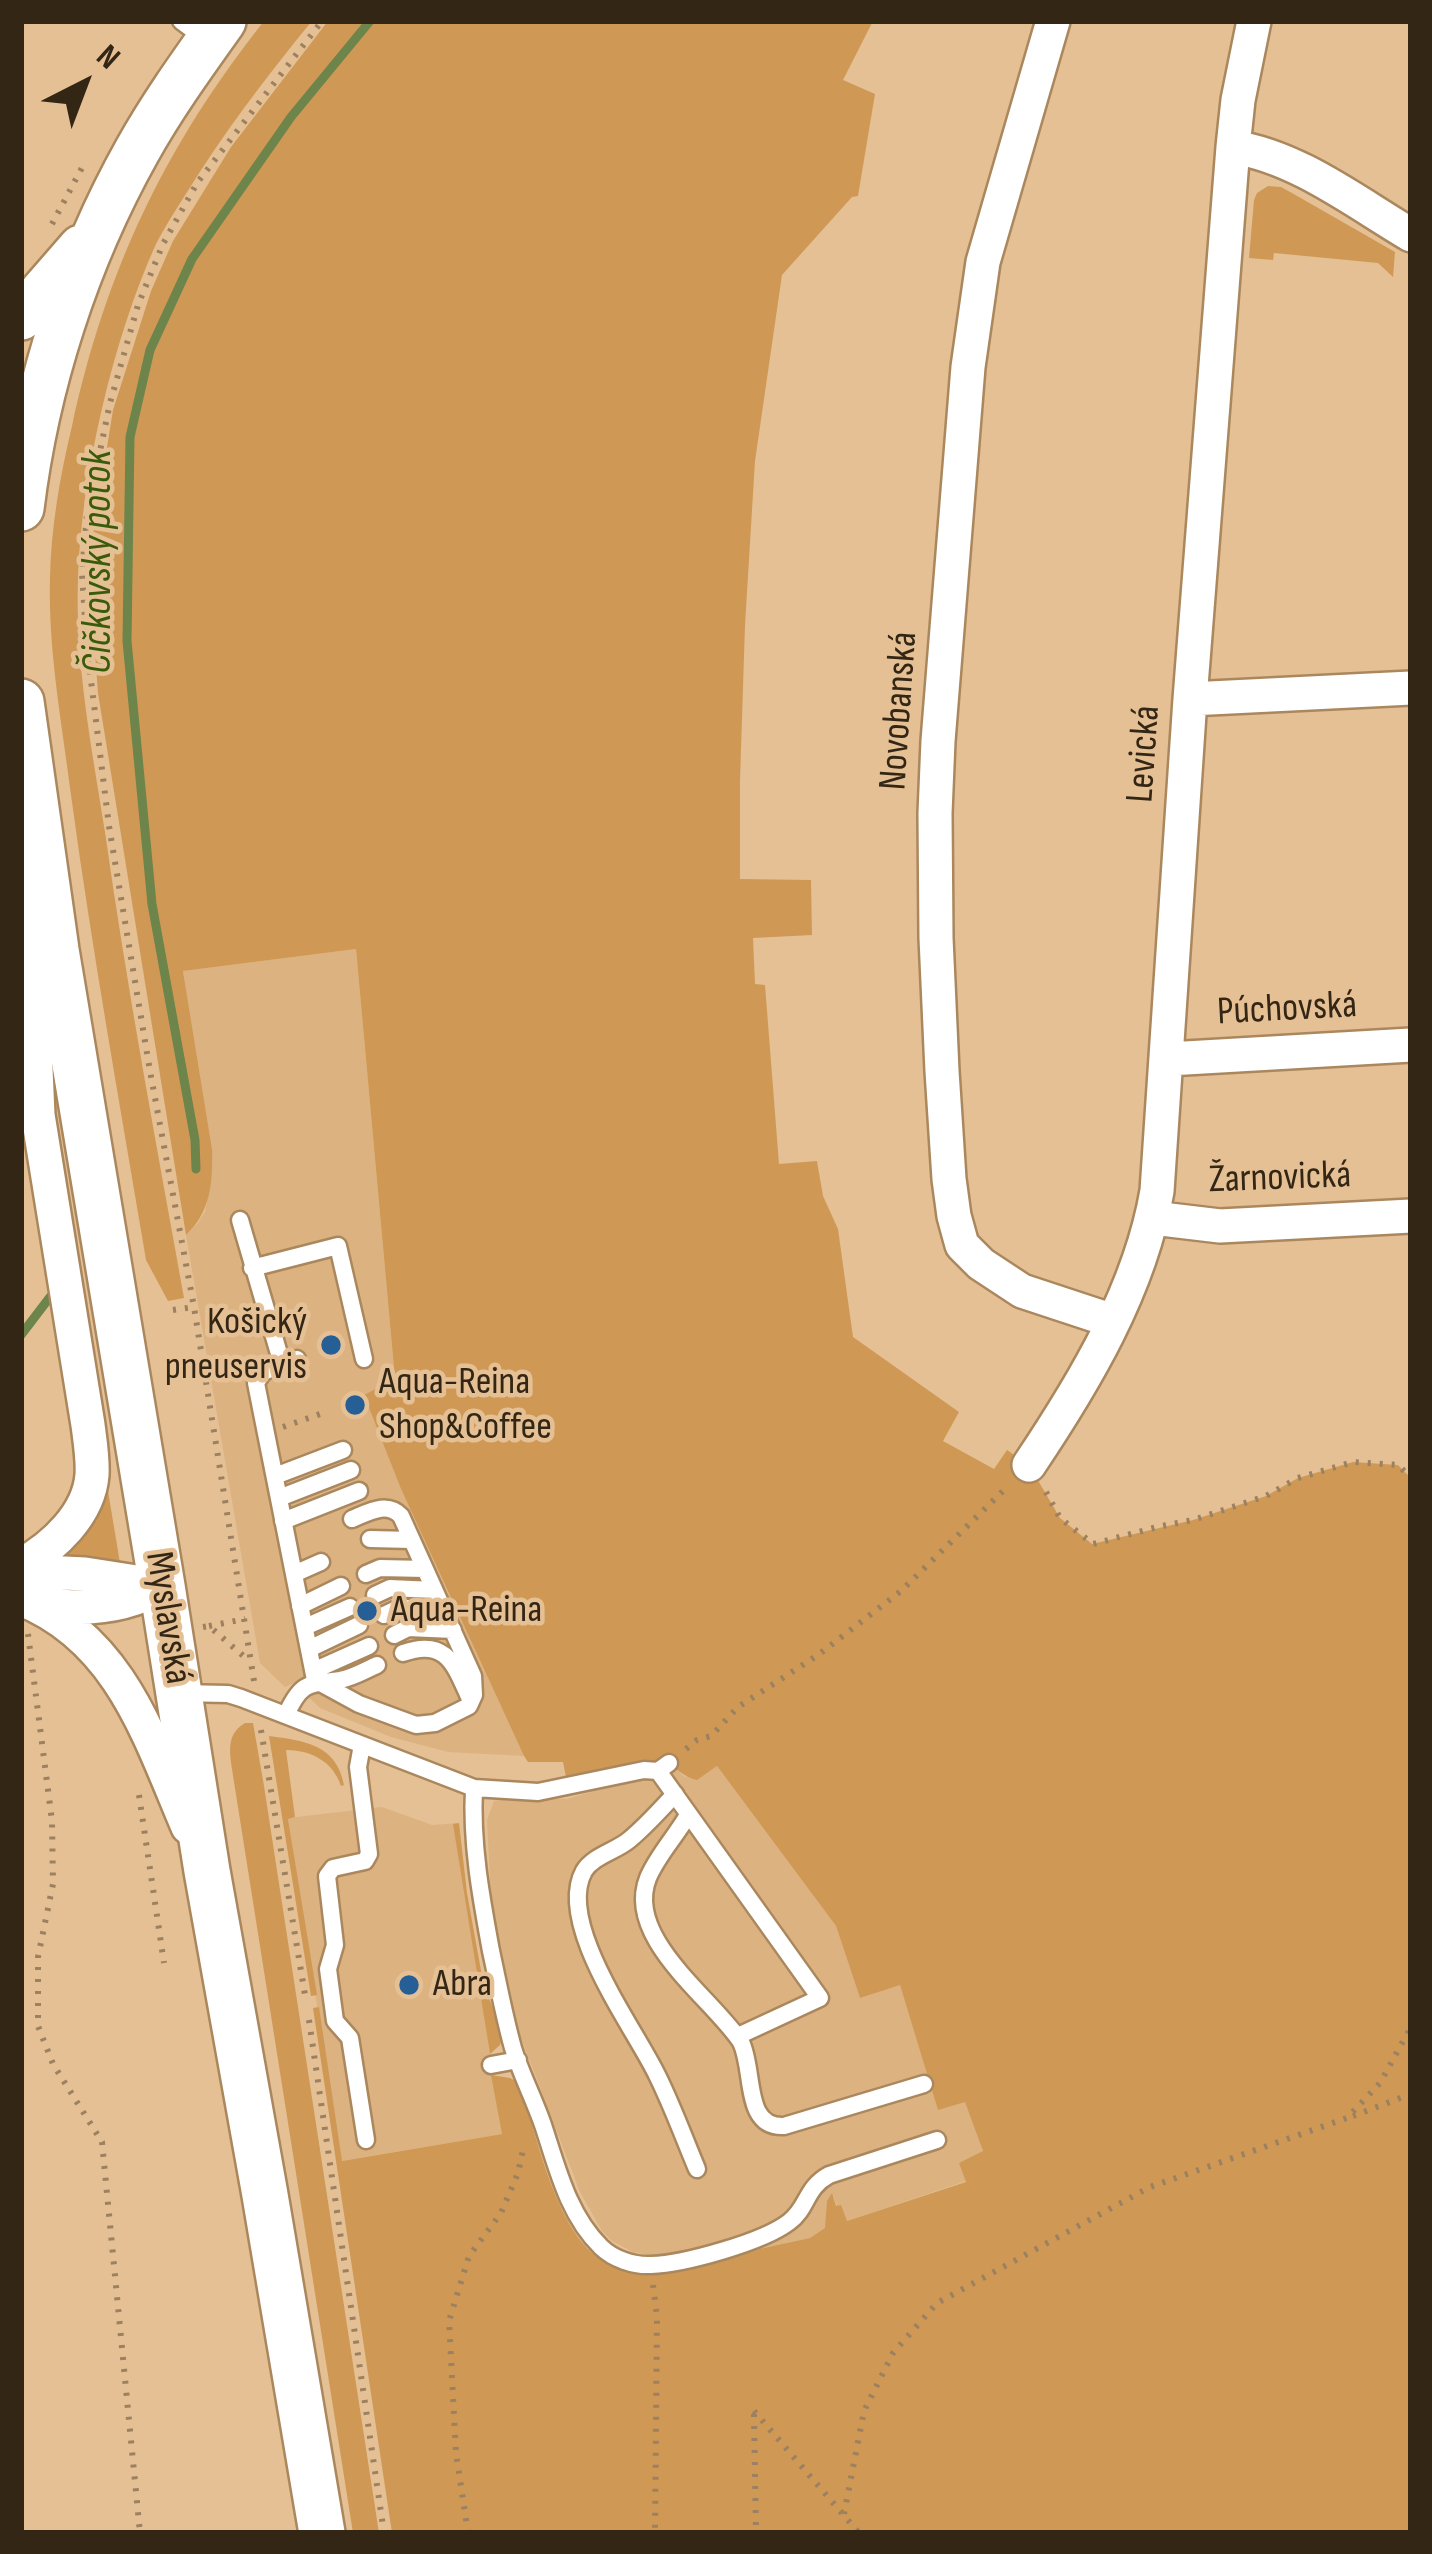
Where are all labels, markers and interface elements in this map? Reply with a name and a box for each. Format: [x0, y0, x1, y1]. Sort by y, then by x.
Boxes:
north arrow [24, 24, 144, 144]
text: N [88, 36, 128, 78]
water label: Čičkovský potok [74, 450, 124, 674]
street label: Novobanská [871, 630, 929, 792]
street label: Levická [1118, 704, 1172, 804]
street label: Púchovská [1216, 983, 1358, 1037]
street label: Žarnovická [1208, 1153, 1352, 1205]
place label: Košický pneuservis [165, 1300, 307, 1391]
marker: Košický pneuservis [318, 1332, 344, 1358]
place label: Aqua-Reina Shop&Coffee [379, 1360, 552, 1451]
marker: Aqua-Reina Shop&Coffee [342, 1392, 368, 1418]
street label: Myslavská [133, 1549, 201, 1687]
place label: Aqua-Reina [391, 1588, 542, 1634]
marker: Aqua-Reina [354, 1598, 380, 1624]
place label: Abra [433, 1962, 492, 2008]
marker: Abra [396, 1972, 422, 1998]

